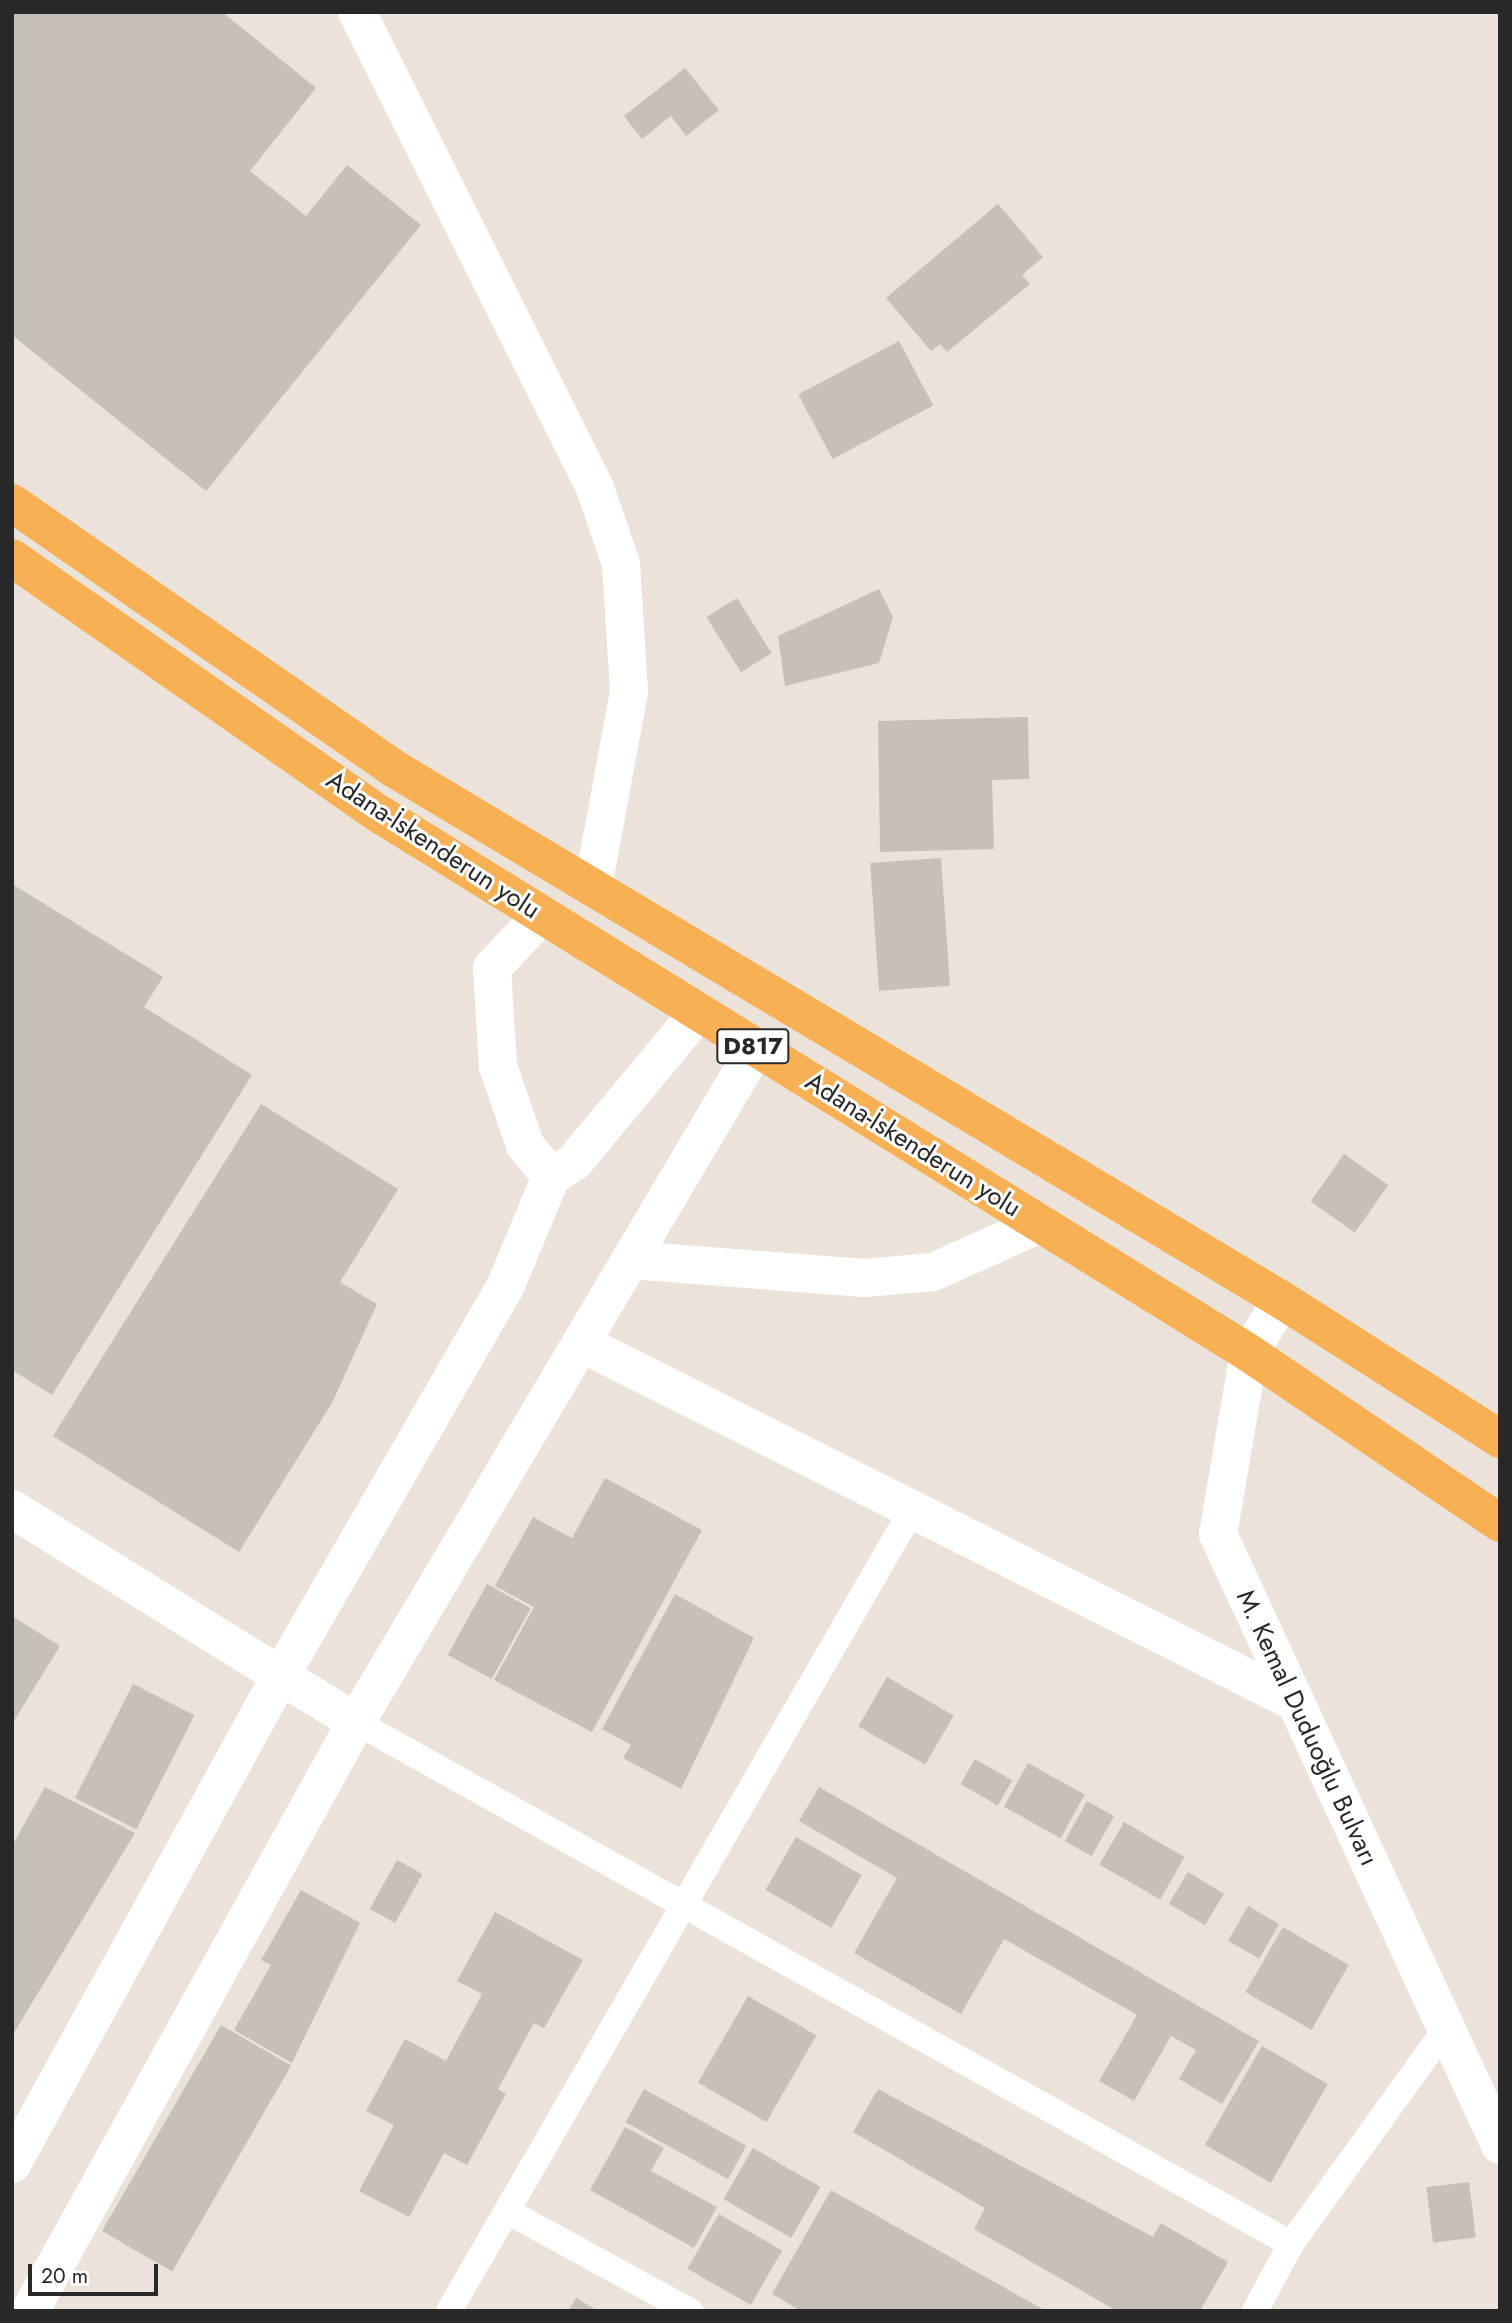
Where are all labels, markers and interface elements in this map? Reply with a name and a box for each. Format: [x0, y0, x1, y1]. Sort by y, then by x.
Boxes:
street label: Adana-İskenderun yolu [320, 764, 546, 926]
road number: D817 [716, 1026, 790, 1066]
street label: Adana-İskenderun yolu [800, 1066, 1026, 1224]
street label: M. Kemal Duduoğlu Bulvarı [1229, 1585, 1385, 1871]
scale bar [32, 2250, 161, 2294]
text: 20 m [41, 2261, 88, 2291]

